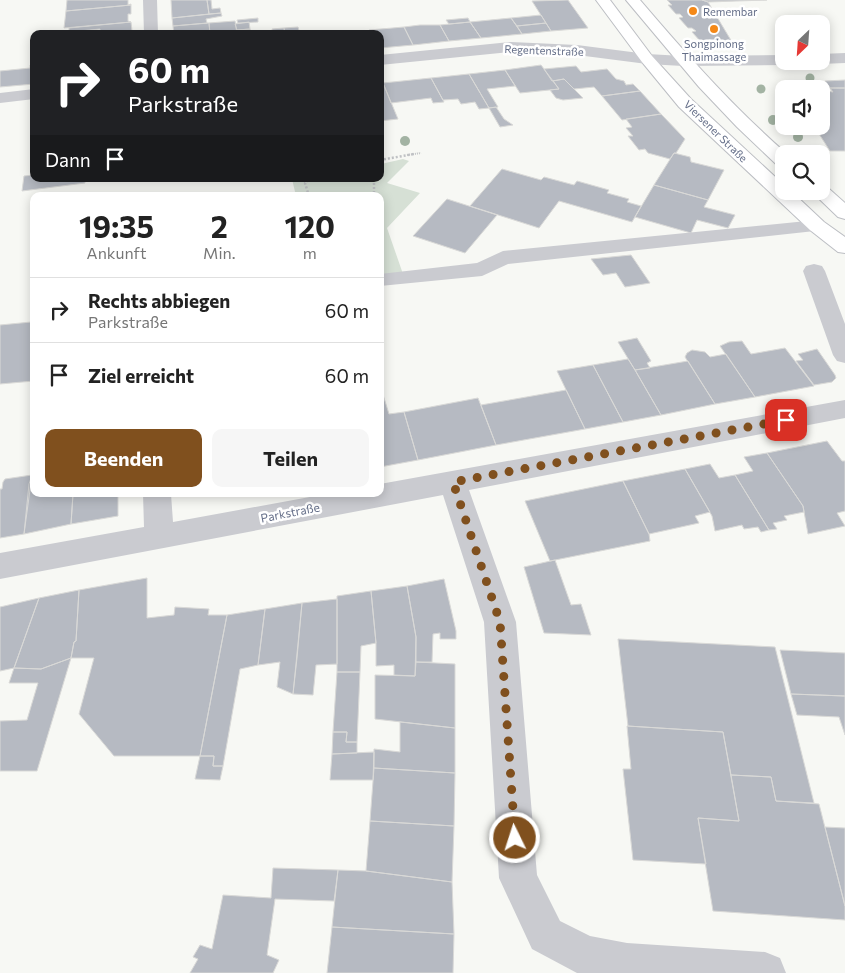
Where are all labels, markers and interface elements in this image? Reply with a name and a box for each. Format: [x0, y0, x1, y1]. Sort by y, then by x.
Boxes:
marker: Remembar [687, 5, 699, 17]
place label: Remembar [703, 5, 758, 18]
north arrow [775, 15, 830, 70]
map controls [775, 15, 830, 200]
marker: Songpinong Thaimassage [708, 23, 720, 35]
place label: Songpinong Thaimassage [682, 37, 747, 63]
street label: Regentenstraße [504, 42, 584, 58]
text: 60 m [128, 47, 210, 90]
icon: right [45, 50, 110, 115]
button: sound [775, 80, 830, 135]
text: Parkstraße [128, 90, 238, 117]
street label: Viersener Straße [682, 97, 751, 165]
icon: arrive [101, 145, 129, 173]
button: search [775, 145, 830, 200]
text: Dann [45, 148, 91, 171]
text: 19:35 [79, 207, 154, 244]
text: 2 [211, 207, 228, 244]
text: 120 [285, 207, 335, 244]
text: Ankunft [87, 243, 146, 262]
text: Min. [203, 243, 235, 262]
text: m [303, 243, 317, 262]
text: Rechts abbiegen [88, 289, 230, 312]
icon: right [45, 296, 73, 324]
text: 60 m [325, 299, 369, 322]
text: Parkstraße [88, 312, 168, 331]
icon: arrive [45, 361, 73, 389]
text: Ziel erreicht [88, 364, 194, 387]
text: 60 m [325, 364, 369, 387]
pin [765, 399, 807, 441]
icon: arrive [772, 406, 800, 434]
button: Beenden [45, 429, 202, 487]
button: Teilen [212, 429, 369, 487]
street label: Parkstraße [259, 499, 321, 525]
position arrow [488, 811, 540, 863]

